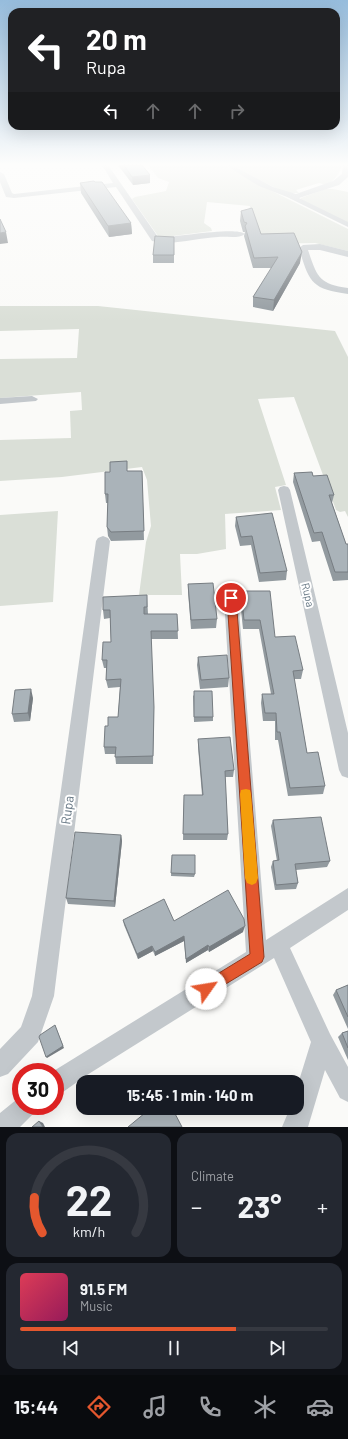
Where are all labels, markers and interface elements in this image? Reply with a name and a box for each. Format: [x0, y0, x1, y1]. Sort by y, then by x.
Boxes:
text: 20 m [86, 22, 147, 56]
icon: left [20, 24, 72, 76]
text: Rupa [86, 56, 126, 78]
icon: left [100, 100, 122, 122]
icon: ahead [142, 100, 164, 122]
icon: ahead [184, 100, 206, 122]
icon: right [226, 100, 248, 122]
pin [214, 581, 248, 615]
street label: Rupa [299, 582, 318, 608]
icon: arrive [220, 587, 242, 609]
street label: Rupa [57, 795, 77, 825]
position arrow [185, 968, 227, 1010]
speed limit sign: 30 [12, 1063, 64, 1115]
text: 15:45 · 1 min · 140 m [127, 1086, 253, 1104]
text: Climate [191, 1168, 234, 1184]
text: 22 [65, 1174, 112, 1224]
text: 23° [238, 1188, 281, 1224]
text: − [191, 1193, 202, 1219]
text: + [317, 1193, 328, 1219]
text: km/h [72, 1223, 105, 1240]
text: 91.5 FM [80, 1280, 127, 1298]
text: Music [80, 1298, 113, 1314]
icon: previous [60, 1337, 82, 1359]
icon: pause [163, 1337, 185, 1359]
icon: next [266, 1337, 288, 1359]
icon: directions [85, 1393, 113, 1421]
icon: music [141, 1393, 169, 1421]
icon: phone [196, 1393, 224, 1421]
icon: climate [251, 1393, 279, 1421]
icon: car [306, 1393, 334, 1421]
text: 15:44 [14, 1396, 58, 1418]

